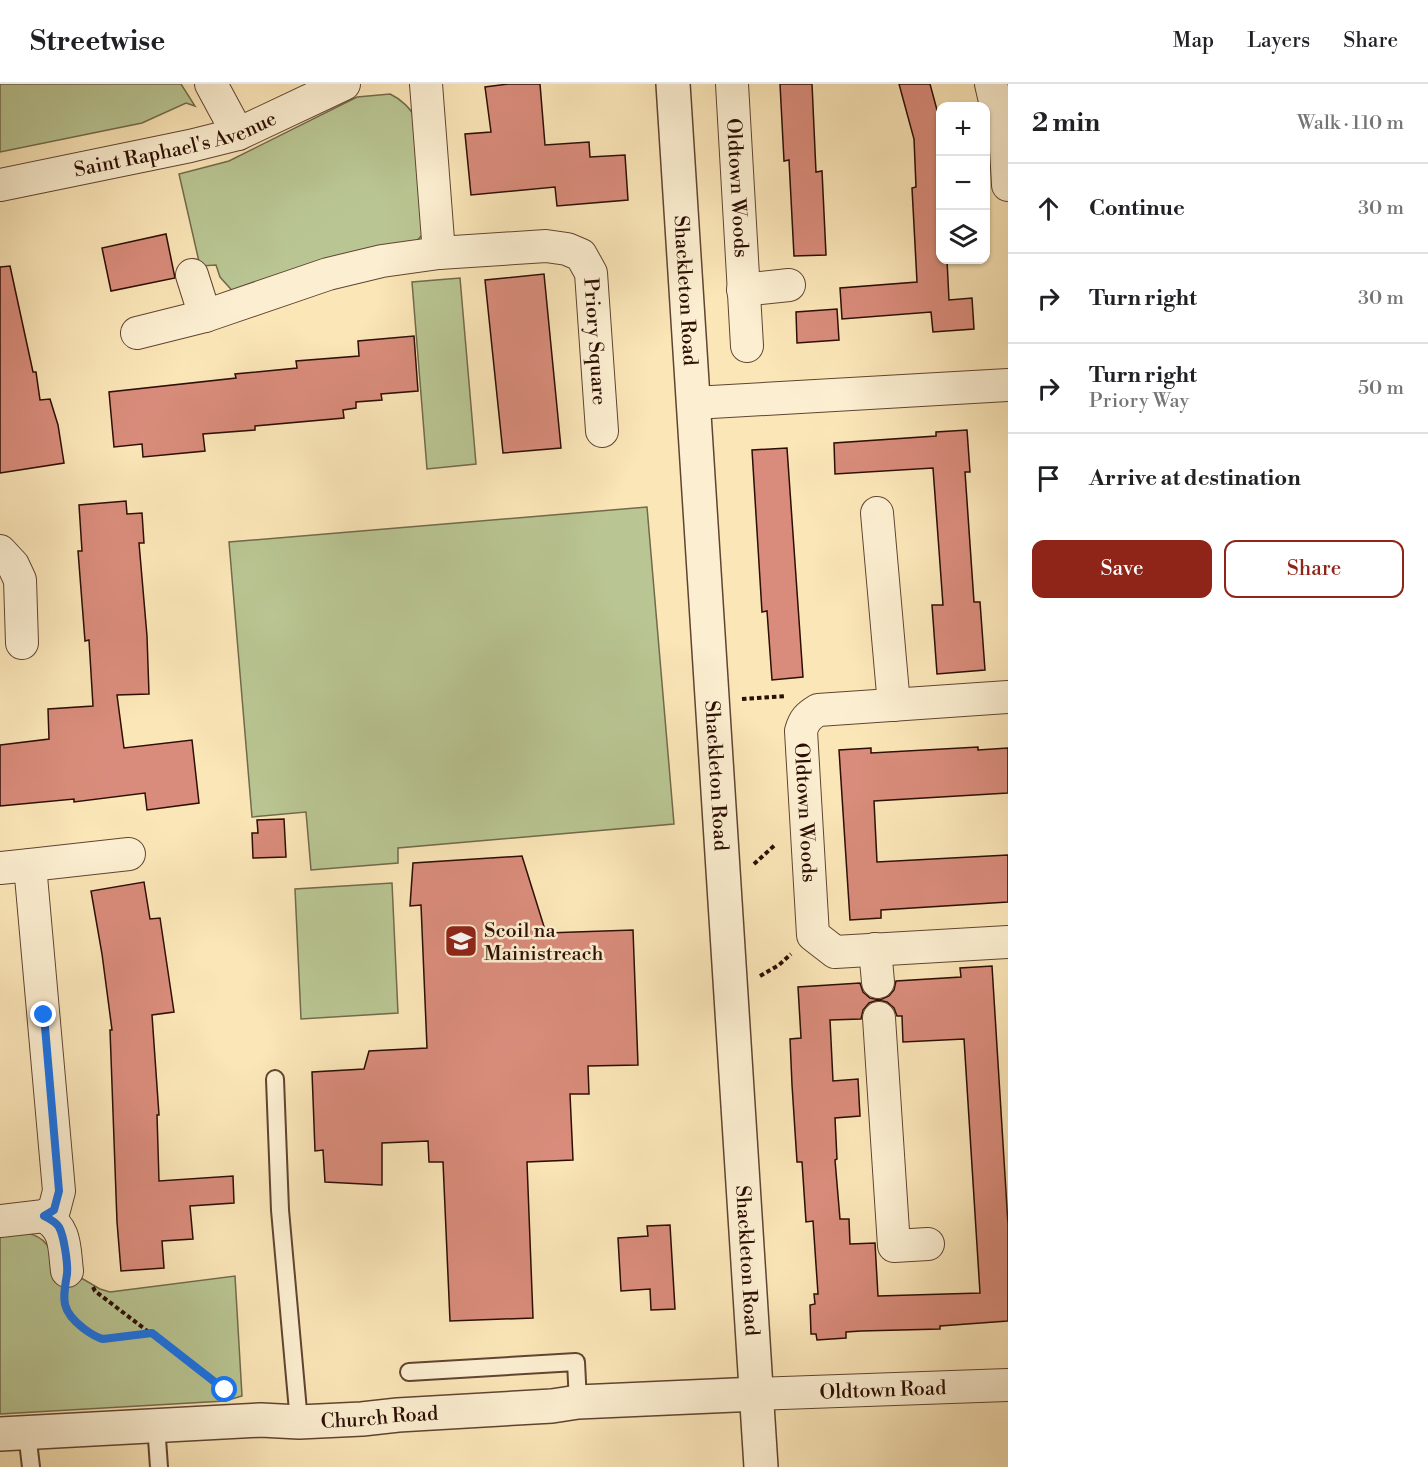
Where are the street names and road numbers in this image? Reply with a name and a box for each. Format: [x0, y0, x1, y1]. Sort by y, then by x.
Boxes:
street label: Saint Raphael's Avenue [72, 107, 281, 184]
street label: Oldtown Woods [720, 117, 753, 258]
street label: Shackleton Road [667, 215, 702, 367]
street label: Priory Square [577, 277, 611, 406]
street label: Shackleton Road [698, 700, 733, 852]
street label: Oldtown Woods [788, 742, 821, 883]
street label: Shackleton Road [729, 1185, 764, 1337]
street label: Oldtown Road [819, 1376, 947, 1406]
street label: Church Road [320, 1402, 440, 1435]

